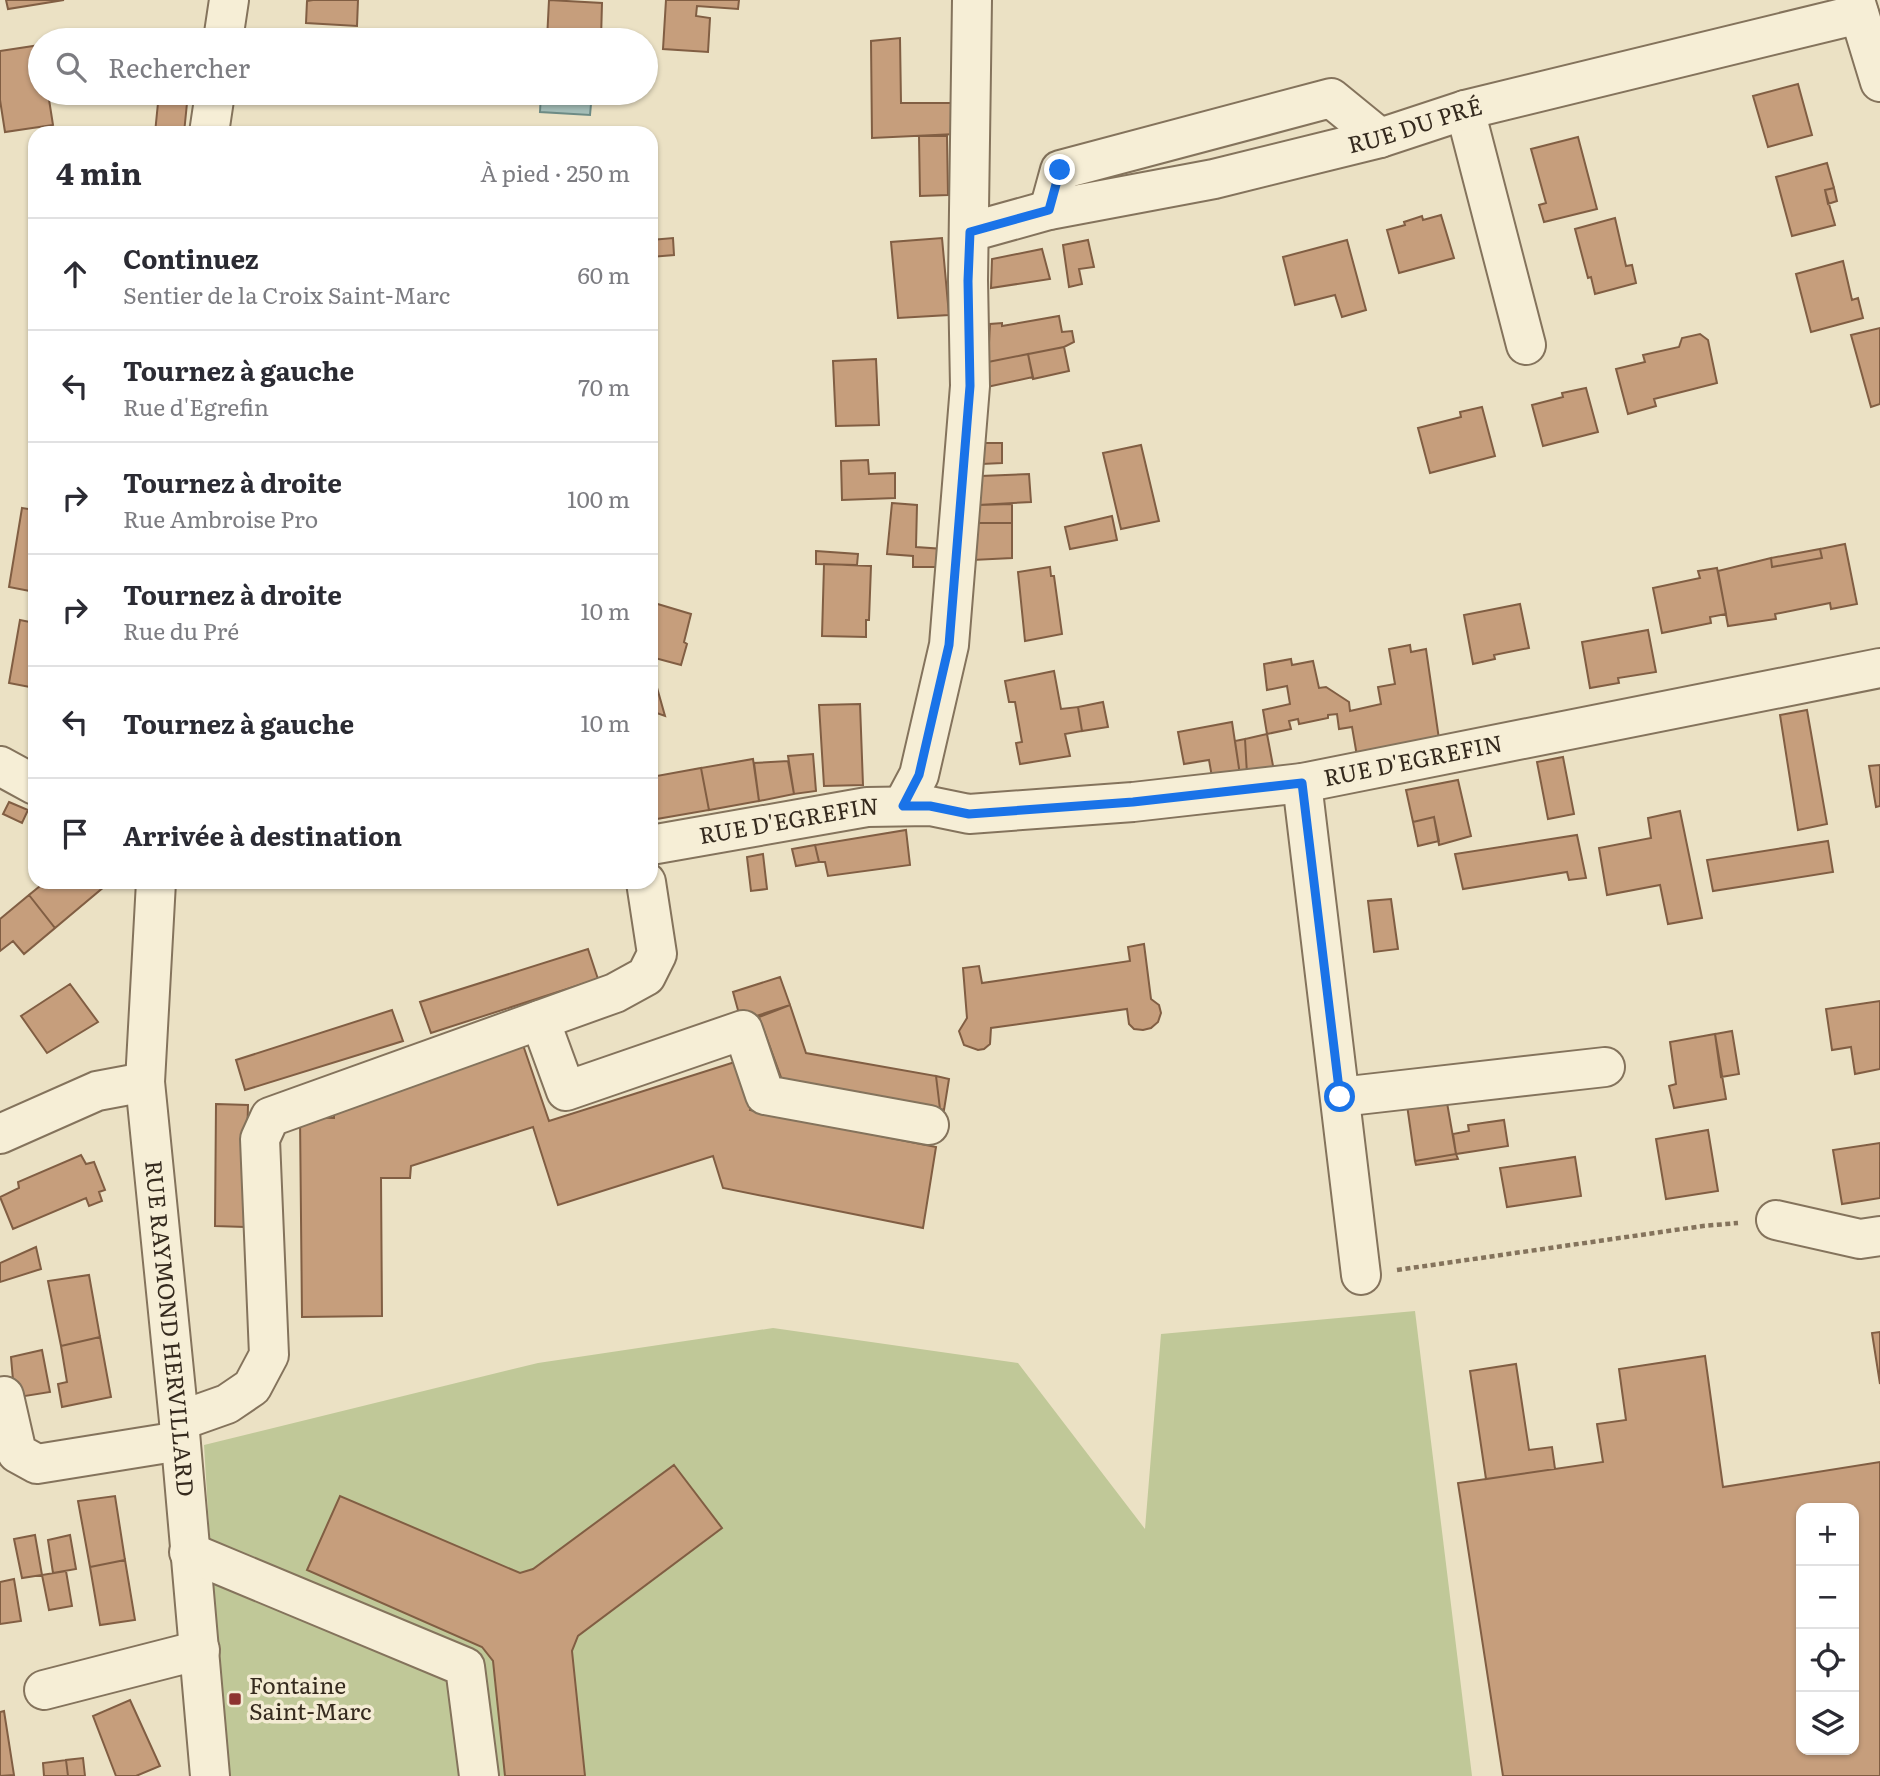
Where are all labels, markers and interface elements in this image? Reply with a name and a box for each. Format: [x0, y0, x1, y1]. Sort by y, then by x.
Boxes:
search box [28, 28, 658, 105]
text: Rechercher [108, 47, 250, 86]
icon: search [52, 48, 90, 86]
street label: RUE DU PRÉ [1344, 87, 1485, 160]
text: 4 min [56, 150, 142, 194]
route end [1044, 154, 1075, 185]
text: À pied · 250 m [480, 155, 630, 189]
text: Continuez [123, 238, 259, 277]
icon: ahead [56, 255, 94, 293]
text: 60 m [577, 257, 630, 291]
text: Sentier de la Croix Saint-Marc [123, 277, 450, 311]
text: Tournez à gauche [123, 350, 354, 389]
icon: left [56, 367, 94, 405]
text: 70 m [578, 369, 630, 403]
text: Rue d'Egrefin [123, 389, 269, 423]
text: Tournez à droite [123, 462, 342, 501]
icon: right [56, 479, 94, 517]
text: 100 m [567, 481, 630, 515]
text: Rue Ambroise Pro [123, 501, 318, 535]
text: Tournez à droite [123, 574, 342, 613]
icon: right [56, 591, 94, 629]
text: 10 m [580, 593, 630, 627]
text: Rue du Pré [123, 613, 239, 647]
icon: left [56, 703, 94, 741]
text: Tournez à gauche [123, 703, 354, 742]
text: 10 m [580, 705, 630, 739]
street label: RUE D'EGREFIN [1320, 725, 1505, 793]
street label: RUE D'EGREFIN [696, 788, 879, 851]
icon: arrive [56, 815, 94, 853]
text: Arrivée à destination [123, 815, 402, 854]
route start [1324, 1081, 1355, 1112]
street label: RUE RAYMOND HERVILLARD [138, 1159, 205, 1498]
map controls [1796, 1503, 1859, 1755]
button: + [1796, 1503, 1859, 1566]
button: − [1796, 1566, 1859, 1629]
button: locate [1796, 1629, 1859, 1692]
place label: Fontaine Saint-Marc [249, 1667, 371, 1727]
marker: Fontaine Saint-Marc [227, 1691, 243, 1707]
button: layers [1796, 1692, 1859, 1755]

